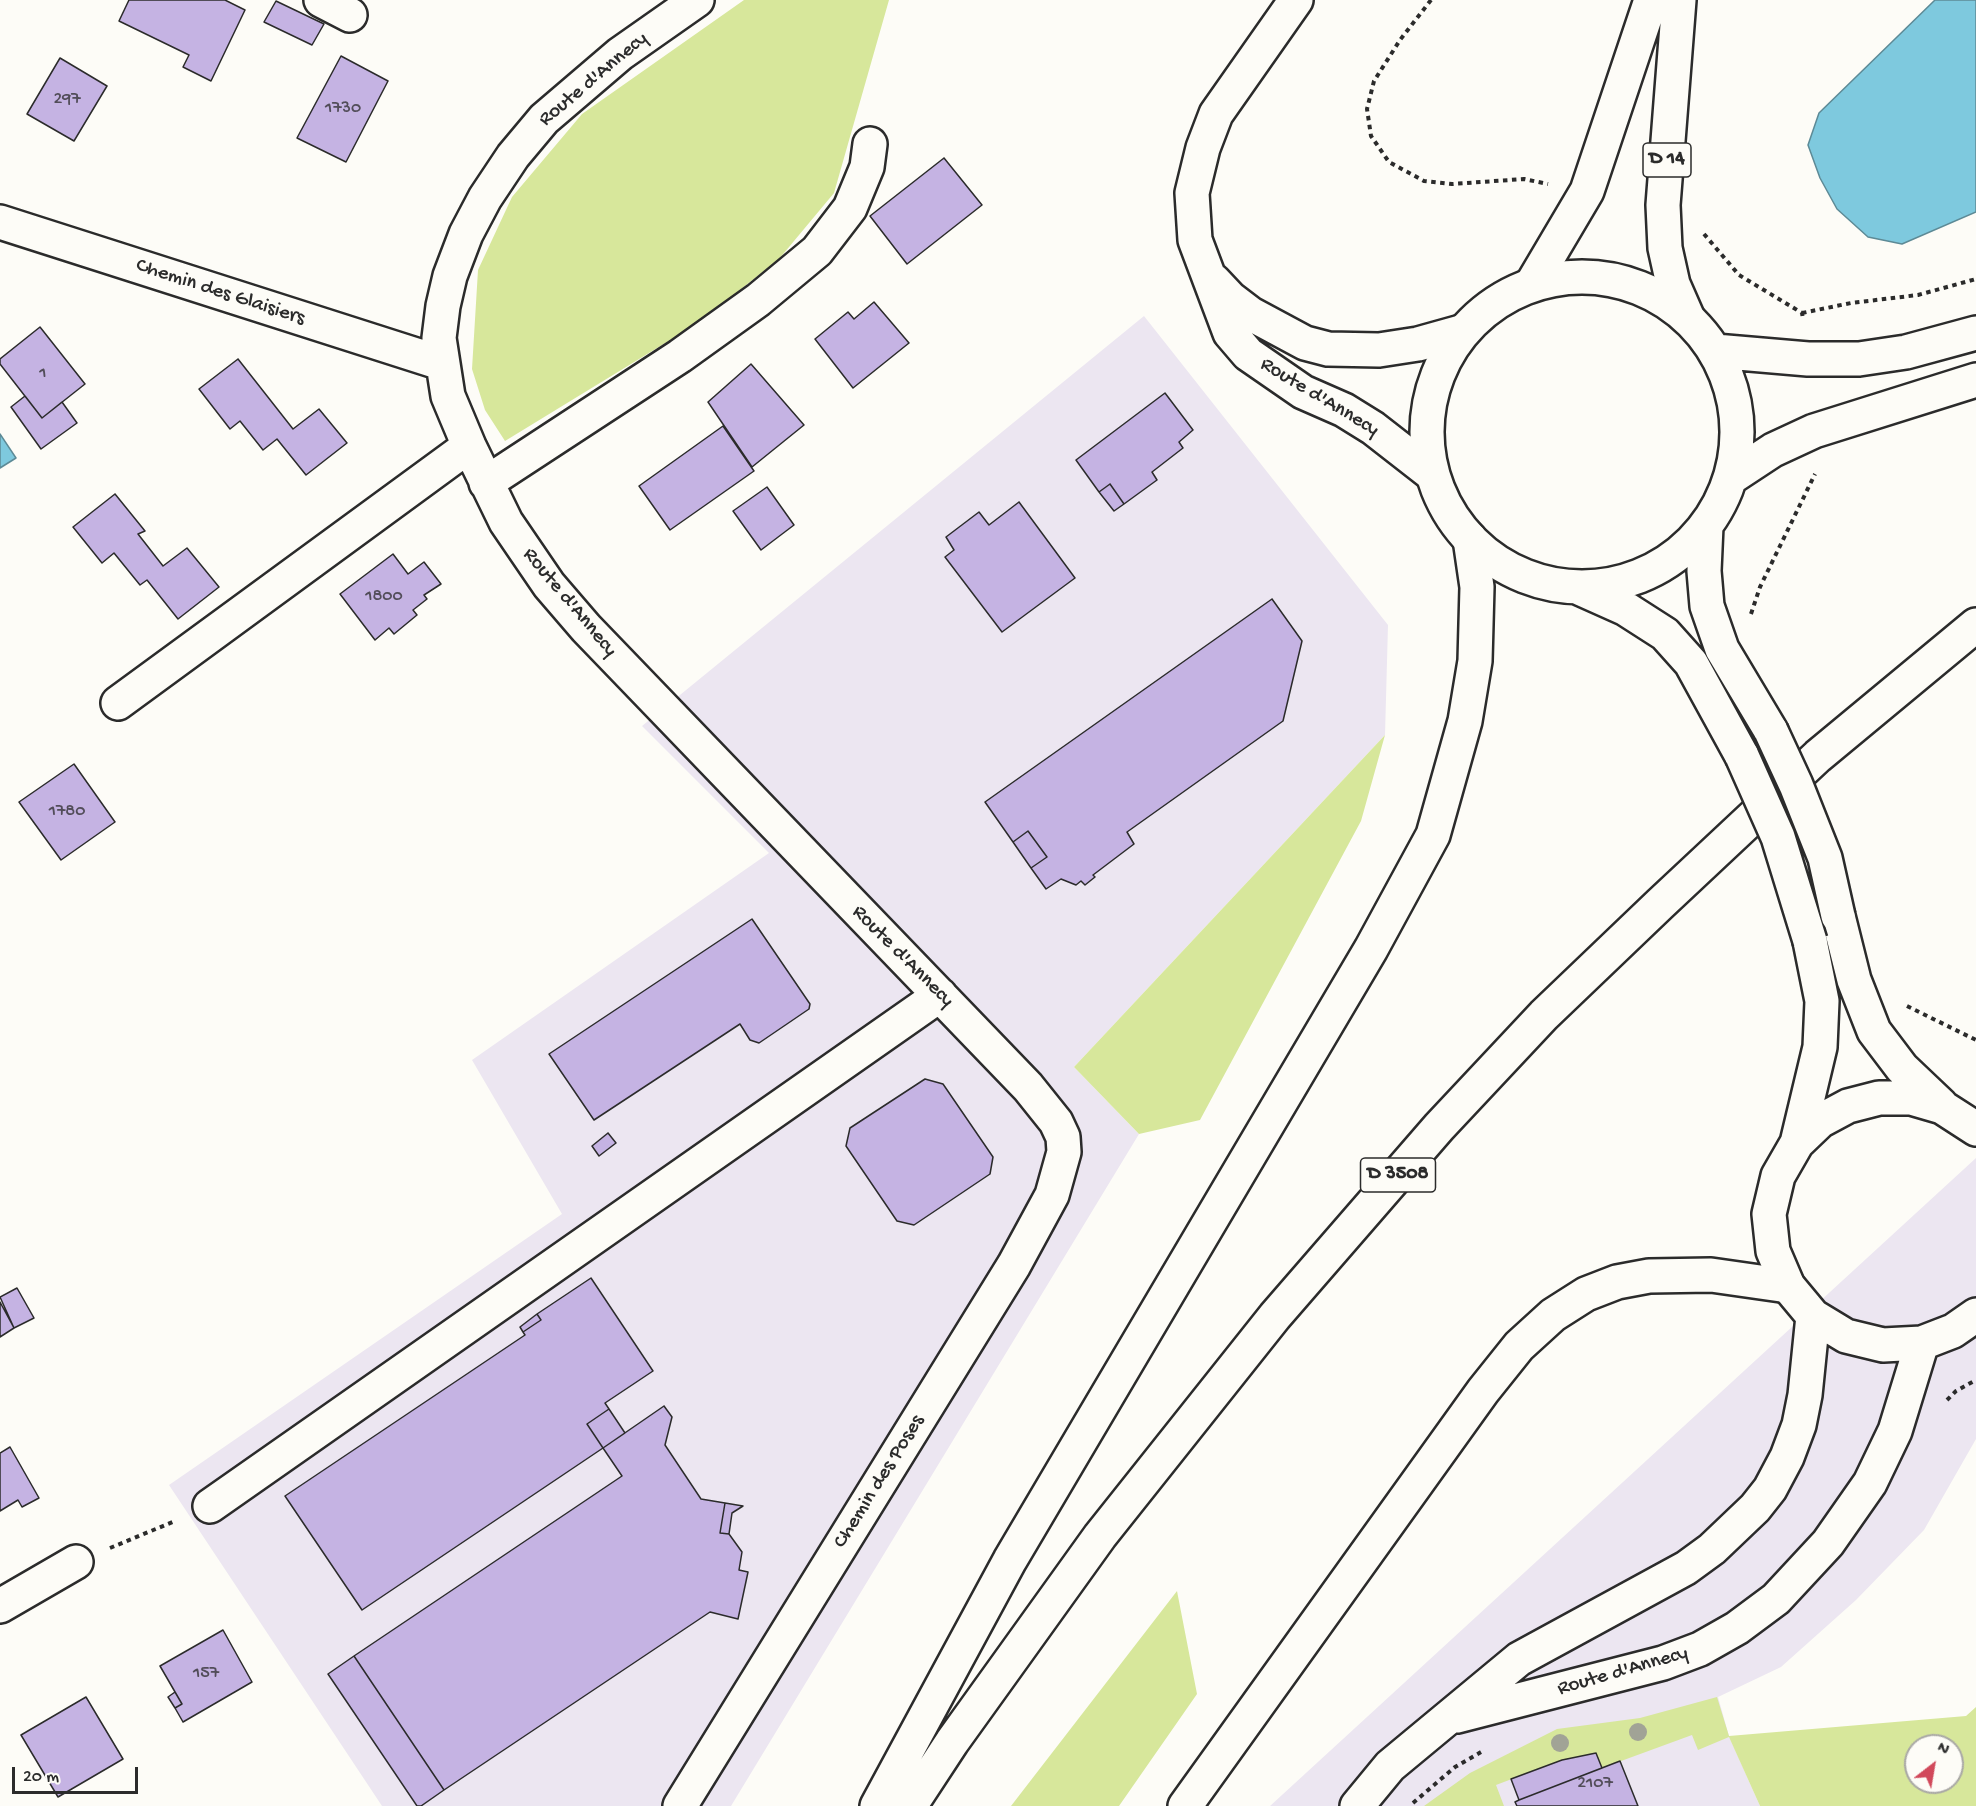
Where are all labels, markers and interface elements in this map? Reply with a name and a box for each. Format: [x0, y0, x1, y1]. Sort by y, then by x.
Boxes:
street label: Route d'Annecy [534, 27, 654, 133]
house number: 297 [53, 89, 81, 111]
house number: 1730 [325, 98, 361, 120]
road number: D 14 [1643, 143, 1691, 177]
street label: Chemin des Glaisiers [132, 254, 308, 332]
street label: Route d'Annecy [1255, 353, 1383, 443]
house number: 1 [39, 363, 47, 385]
street label: Route d'Annecy [516, 543, 622, 663]
house number: 1800 [365, 586, 403, 608]
house number: 1780 [49, 801, 85, 823]
street label: Route d'Annecy [846, 901, 958, 1013]
road number: D 3508 [1360, 1158, 1436, 1192]
street label: Chemin des Poses [829, 1411, 931, 1553]
street label: Route d'Annecy [1555, 1641, 1691, 1703]
house number: 157 [193, 1663, 219, 1685]
north arrow [1904, 1734, 1964, 1794]
text: N [1933, 1739, 1952, 1761]
scale bar [15, 1755, 141, 1793]
text: 20 m [23, 1767, 59, 1788]
house number: 2107 [1577, 1773, 1613, 1795]

